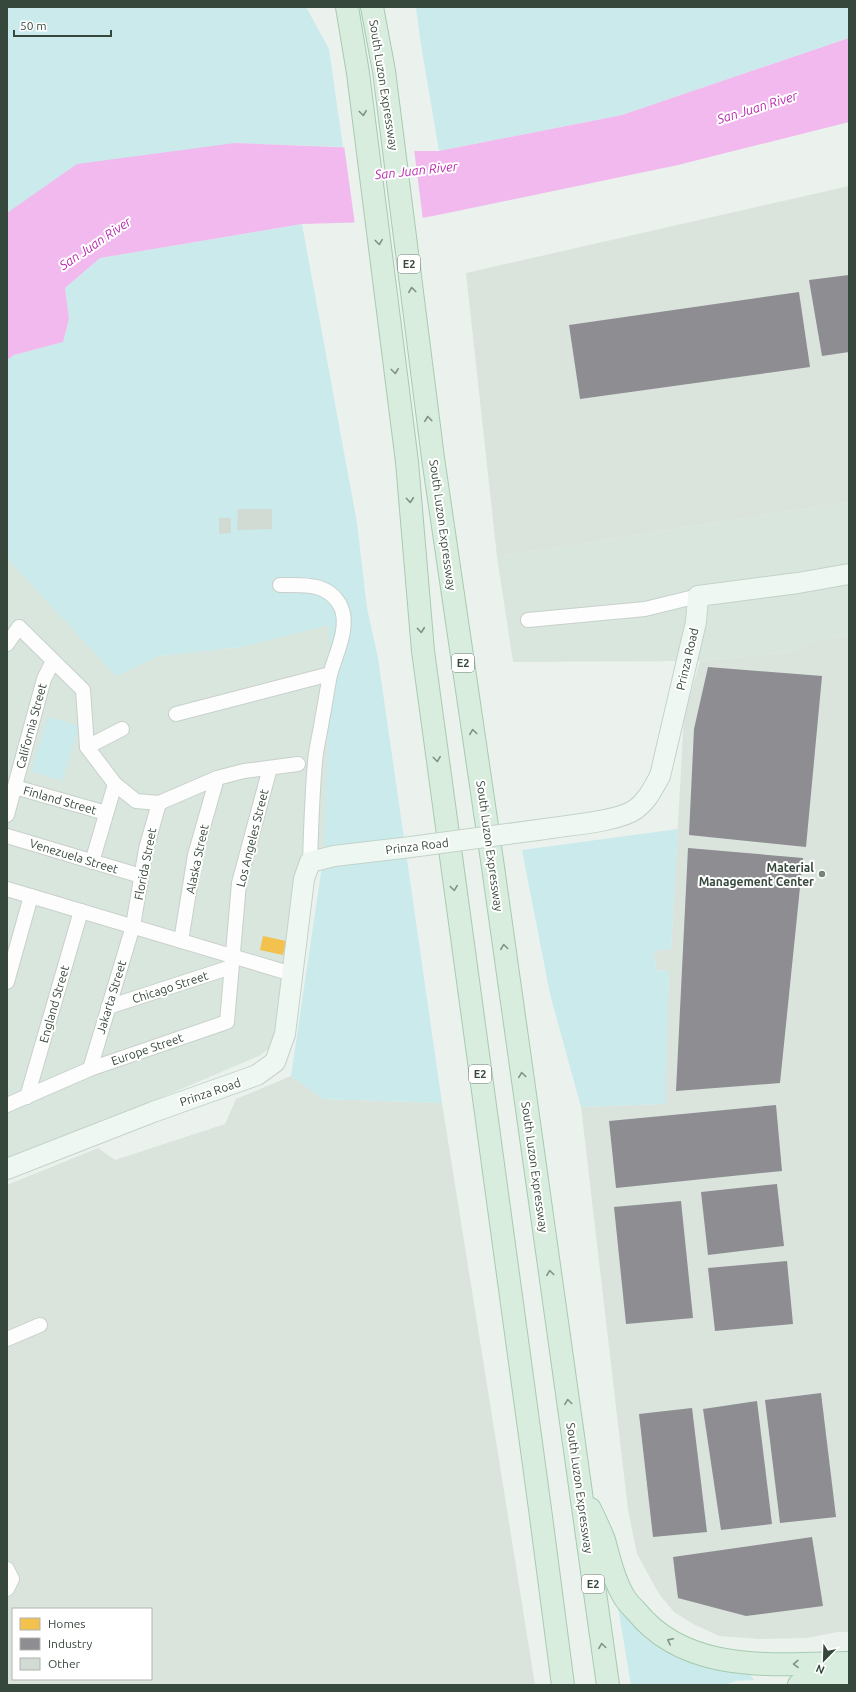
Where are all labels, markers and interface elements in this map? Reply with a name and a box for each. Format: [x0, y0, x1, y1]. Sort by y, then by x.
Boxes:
scale bar [14, 12, 111, 38]
text: 50 m [20, 19, 47, 32]
street label: South Luzon Expressway [367, 19, 401, 152]
water label: San Juan River [714, 88, 800, 126]
one-way arrow [358, 110, 367, 116]
water label: San Juan River [373, 159, 459, 181]
water label: San Juan River [56, 213, 134, 273]
one-way arrow [374, 239, 383, 245]
road number: E2 [398, 255, 420, 273]
one-way arrow [408, 287, 417, 293]
one-way arrow [390, 368, 399, 374]
one-way arrow [424, 416, 433, 422]
street label: South Luzon Expressway [427, 459, 459, 592]
one-way arrow [405, 497, 414, 503]
one-way arrow [416, 627, 425, 633]
street label: Prinza Road [674, 627, 700, 691]
road number: E2 [452, 654, 474, 672]
street label: California Street [13, 682, 49, 770]
one-way arrow [469, 728, 478, 735]
one-way arrow [432, 756, 441, 762]
street label: South Luzon Expressway [474, 780, 506, 913]
street label: Finland Street [22, 783, 98, 817]
street label: Los Angeles Street [234, 787, 271, 888]
street label: Alaska Street [183, 823, 211, 895]
street label: Florida Street [132, 826, 158, 901]
street label: Venezuela Street [28, 836, 120, 876]
street label: Prinza Road [385, 836, 449, 856]
place label: Material Management Center [699, 861, 814, 888]
marker: Material Management Center [817, 869, 827, 879]
one-way arrow [449, 885, 458, 891]
one-way arrow [500, 944, 509, 950]
street label: Jakarta Street [94, 959, 128, 1035]
street label: England Street [37, 964, 71, 1044]
street label: Chicago Street [130, 969, 210, 1005]
street label: Europe Street [109, 1031, 185, 1067]
road number: E2 [469, 1065, 491, 1083]
one-way arrow [518, 1072, 527, 1078]
street label: Prinza Road [178, 1076, 242, 1108]
street label: South Luzon Expressway [519, 1101, 551, 1234]
one-way arrow [546, 1270, 555, 1277]
one-way arrow [564, 1399, 573, 1405]
street label: South Luzon Expressway [564, 1422, 596, 1555]
road number: E2 [582, 1575, 604, 1593]
legend [12, 1608, 152, 1680]
text: Homes [48, 1617, 86, 1630]
text: Industry [48, 1637, 93, 1650]
one-way arrow [667, 1638, 674, 1645]
north arrow [804, 1640, 844, 1680]
one-way arrow [598, 1643, 607, 1649]
text: Other [48, 1657, 81, 1670]
one-way arrow [793, 1660, 799, 1668]
text: N [814, 1662, 826, 1676]

